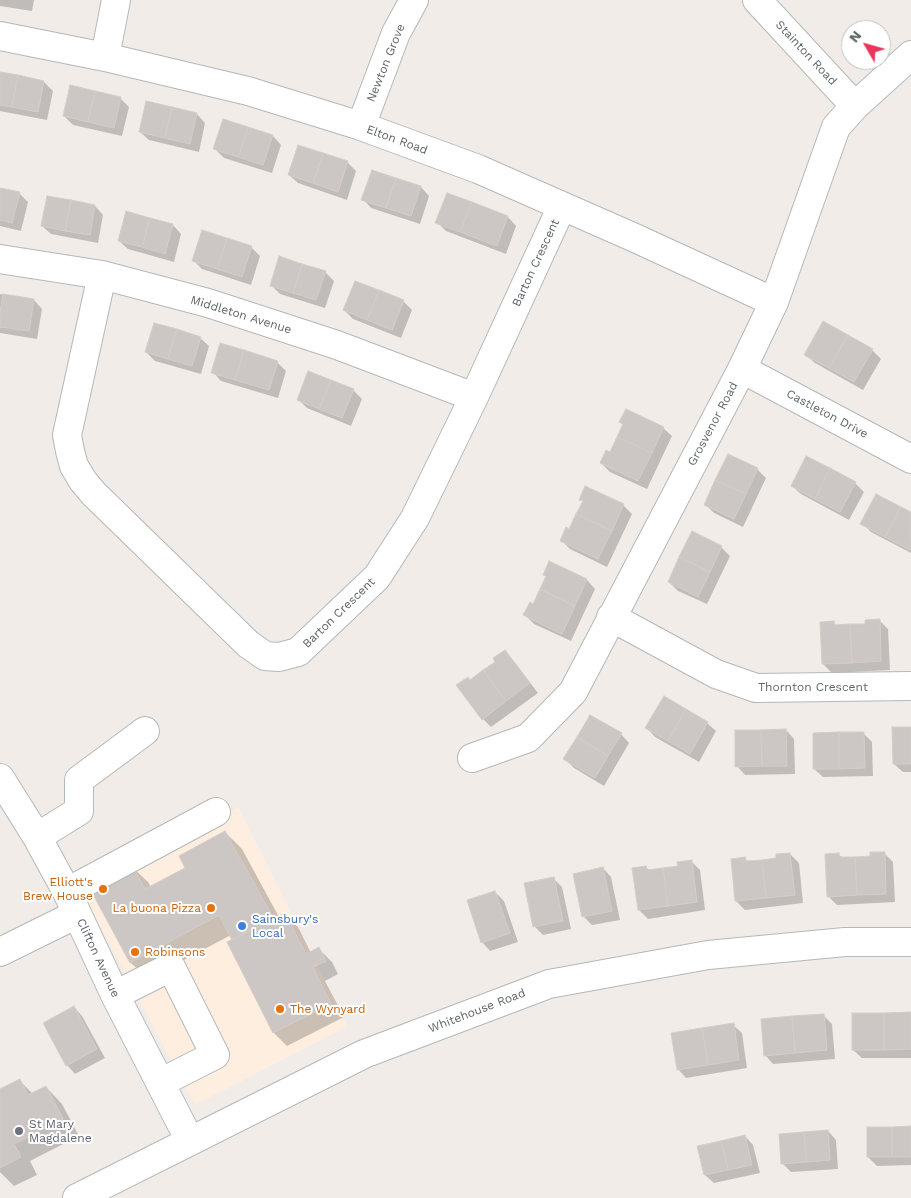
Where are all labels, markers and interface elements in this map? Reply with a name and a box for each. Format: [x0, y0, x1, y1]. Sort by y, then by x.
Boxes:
street label: Stainton Road [772, 18, 840, 88]
north arrow [841, 20, 891, 70]
street label: Newton Grove [364, 22, 408, 104]
text: N [845, 27, 864, 45]
street label: Elton Road [364, 122, 430, 158]
street label: Barton Crescent [509, 217, 563, 309]
street label: Middleton Avenue [189, 293, 293, 337]
street label: Grosvenor Road [685, 380, 741, 468]
street label: Castleton Drive [784, 386, 870, 442]
street label: Barton Crescent [300, 575, 378, 651]
street label: Thornton Crescent [758, 680, 868, 694]
place label: Elliott's Brew House [23, 875, 93, 903]
marker: Elliott's Brew House [97, 883, 109, 895]
place label: La buona Pizza [112, 901, 201, 915]
marker: La buona Pizza [205, 902, 217, 914]
place label: Sainsbury's Local [252, 912, 318, 940]
street label: Clifton Avenue [73, 916, 123, 1000]
marker: Sainsbury's Local [236, 920, 248, 932]
place label: Robinsons [145, 945, 205, 959]
marker: Robinsons [129, 946, 141, 958]
street label: Whitehouse Road [426, 986, 528, 1036]
place label: The Wynyard [290, 1002, 365, 1016]
marker: The Wynyard [274, 1003, 286, 1015]
place label: St Mary Magdalene [29, 1117, 92, 1145]
marker: St Mary Magdalene [13, 1125, 25, 1137]

